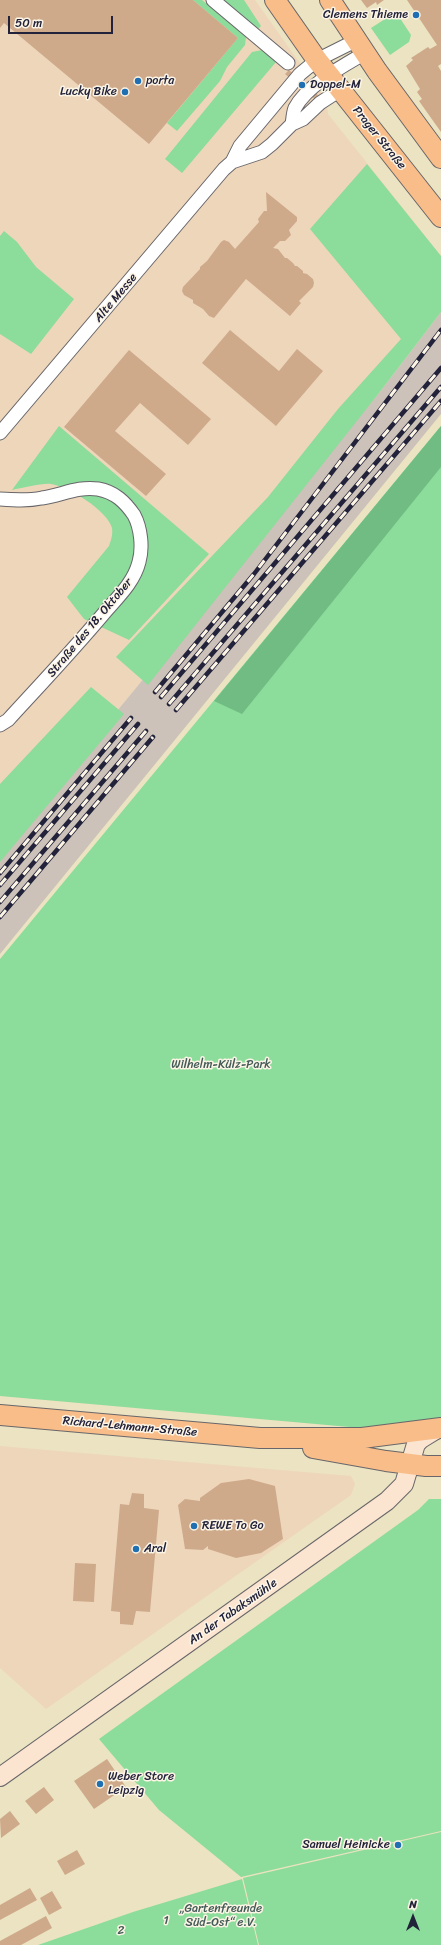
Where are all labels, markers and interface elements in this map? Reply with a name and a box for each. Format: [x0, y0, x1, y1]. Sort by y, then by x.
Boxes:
scale bar [10, 8, 115, 34]
place label: Clemens Thieme [323, 8, 408, 22]
marker: Clemens Thieme [411, 10, 421, 20]
text: 50 m [15, 12, 42, 34]
place label: porta [146, 74, 174, 88]
marker: porta [133, 76, 143, 86]
place label: Doppel-M [310, 78, 361, 92]
marker: Doppel-M [297, 80, 307, 90]
place label: Lucky Bike [60, 85, 117, 99]
marker: Lucky Bike [120, 87, 130, 97]
street label: Prager Straße [349, 104, 409, 172]
street label: Alte Messe [92, 271, 140, 325]
street label: Straße des 18. Oktober [44, 576, 136, 680]
park label: Wilhelm-Külz-Park [171, 1058, 271, 1072]
street label: Richard-Lehmann-Straße [62, 1414, 198, 1440]
place label: REWE To Go [202, 1519, 264, 1533]
marker: REWE To Go [189, 1521, 199, 1531]
place label: Aral [144, 1542, 166, 1556]
marker: Aral [131, 1544, 141, 1554]
street label: An der Tabaksmühle [186, 1576, 280, 1648]
place label: Weber Store Leipzig [108, 1770, 174, 1798]
marker: Weber Store Leipzig [95, 1779, 105, 1789]
place label: Samuel Heinicke [302, 1838, 390, 1852]
marker: Samuel Heinicke [393, 1840, 403, 1850]
text: N [409, 1895, 417, 1914]
north arrow [393, 1897, 433, 1937]
park label: „Gartenfreunde Süd-Ost“ e.V. [180, 1902, 262, 1930]
park label: 1 [163, 1914, 169, 1928]
park label: 2 [118, 1924, 124, 1938]

